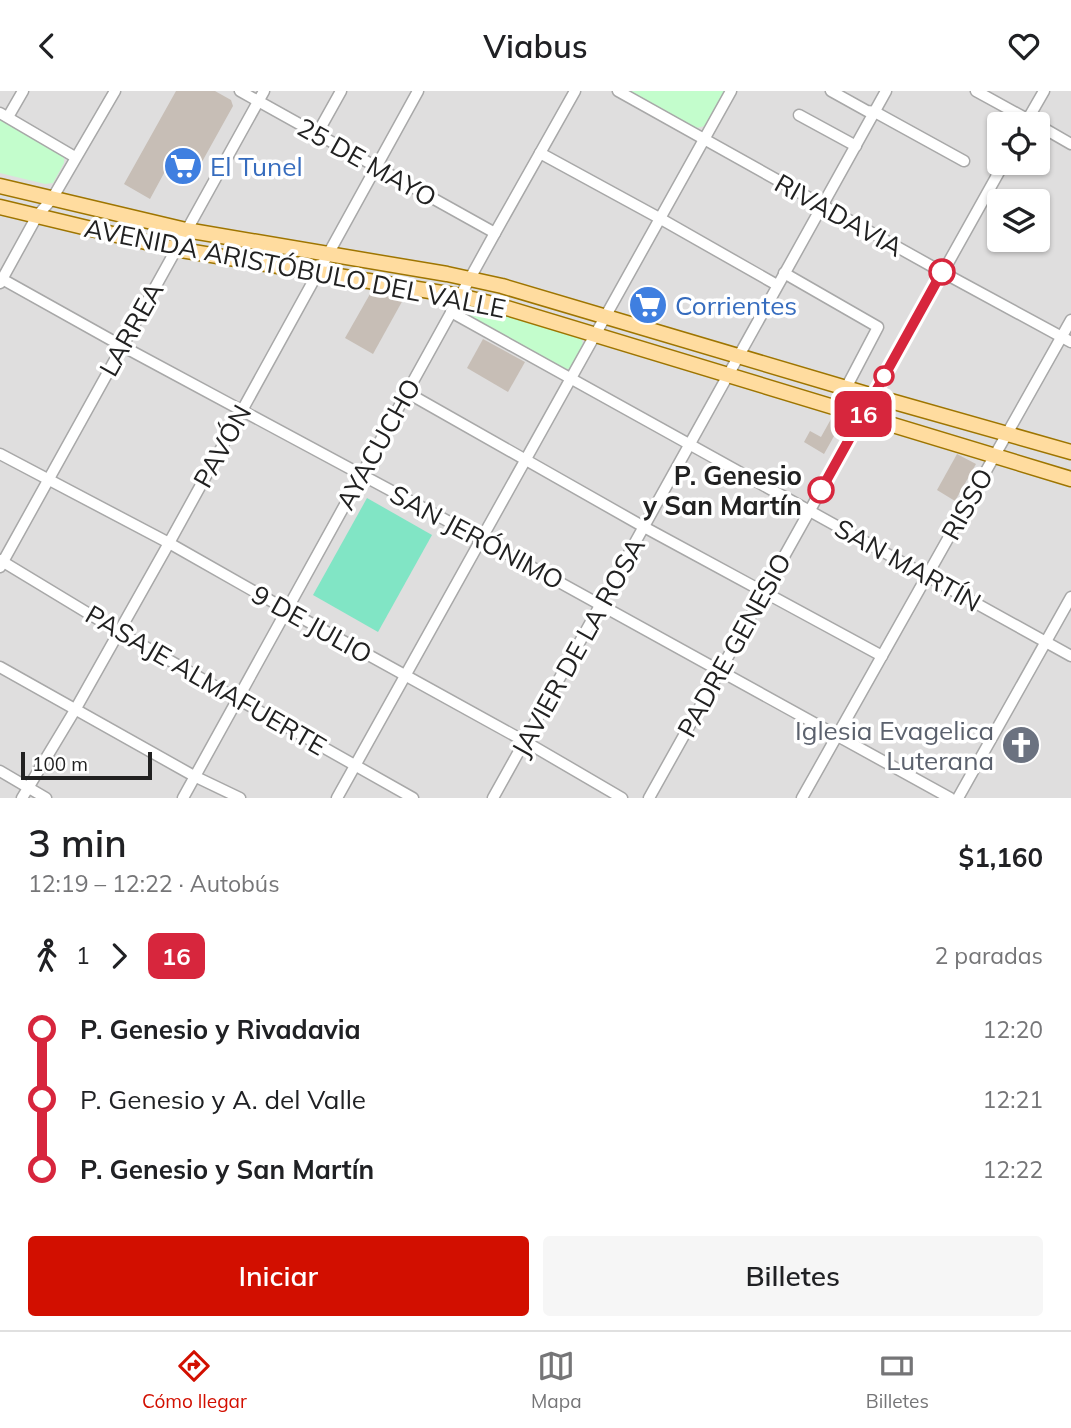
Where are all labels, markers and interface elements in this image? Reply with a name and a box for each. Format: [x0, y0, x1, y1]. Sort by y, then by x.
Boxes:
text: Viabus [483, 26, 588, 66]
icon: back [28, 27, 66, 65]
icon: heart [1005, 27, 1043, 65]
street label: 25 DE MAYO [292, 110, 442, 214]
map controls [987, 112, 1050, 252]
button: locate [987, 112, 1050, 175]
supermarket icon: El Tunel [162, 145, 204, 187]
place label: El Tunel [210, 150, 303, 183]
street label: RIVADAVIA [769, 166, 909, 264]
button: layers [987, 189, 1050, 252]
street label: AVENIDA ARISTÓBULO DEL VALLE [82, 211, 508, 325]
unlabelled marker [929, 259, 955, 285]
street label: LARREA [92, 276, 170, 382]
supermarket icon: Corrientes [627, 284, 669, 326]
place label: Corrientes [675, 289, 797, 322]
unlabelled marker [874, 366, 894, 386]
street label: AYACUCHO [328, 373, 428, 515]
line badge: 16 [832, 391, 894, 437]
street label: PAVÓN [186, 399, 258, 493]
text: 16 [849, 399, 877, 429]
place label: P. Genesio y San Martín [642, 459, 802, 522]
street label: RISSO [934, 462, 1000, 546]
street label: SAN JERÓNIMO [385, 477, 569, 597]
marker: P. Genesio y San Martín [808, 477, 834, 503]
street label: SAN MARTÍN [829, 511, 987, 619]
street label: JAVIER DE LA ROSA [504, 532, 652, 762]
street label: PADRE GENESIO [670, 547, 798, 743]
street label: 9 DE JULIO [246, 577, 378, 671]
street label: PASAJE ALMAFUERTE [80, 598, 332, 762]
place label: Iglesia Evagelica Luterana [795, 714, 994, 777]
church icon: Iglesia Evagelica Luterana [1000, 724, 1042, 766]
scale bar [21, 749, 152, 781]
text: 100 m [32, 752, 88, 776]
text: 3 min [28, 819, 127, 867]
text: $1,160 [959, 841, 1043, 874]
text: 12:19 – 12:22 · Autobús [28, 869, 280, 898]
icon: walk [28, 937, 66, 975]
icon: forward [100, 937, 138, 975]
text: 1 [76, 941, 90, 970]
text: 16 [162, 941, 191, 971]
text: 2 paradas [935, 941, 1043, 970]
text: P. Genesio y Rivadavia [80, 1013, 361, 1046]
text: 12:20 [983, 1015, 1043, 1044]
text: P. Genesio y A. del Valle [80, 1083, 366, 1116]
text: 12:21 [983, 1085, 1043, 1114]
text: P. Genesio y San Martín [80, 1153, 374, 1186]
text: 12:22 [983, 1155, 1043, 1184]
button: Iniciar [28, 1236, 529, 1316]
button: Billetes [543, 1236, 1043, 1316]
tab: Cómo llegar [142, 1347, 247, 1413]
tab: Mapa [531, 1347, 582, 1413]
tab: Billetes [866, 1347, 929, 1413]

